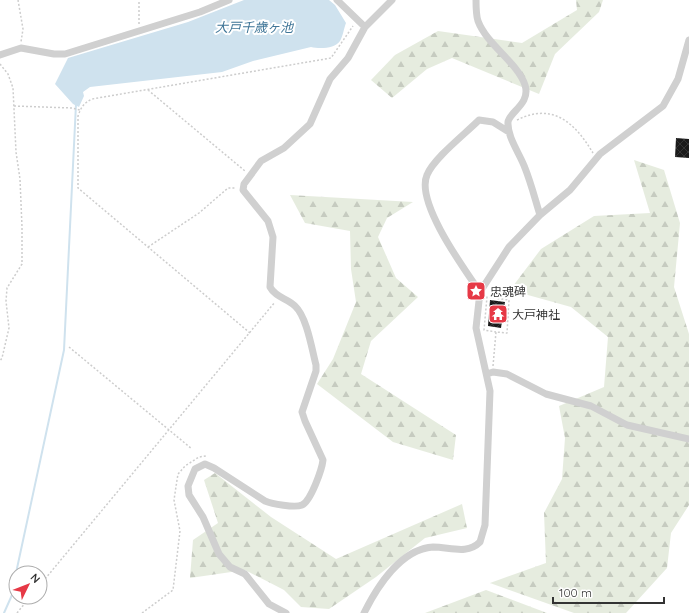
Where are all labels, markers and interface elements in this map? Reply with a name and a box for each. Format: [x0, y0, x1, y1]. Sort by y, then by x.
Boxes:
water label: 大戸千歳ヶ池 [215, 19, 295, 35]
place icon: 忠魂碑 [465, 280, 487, 302]
place label: 忠魂碑 [490, 284, 526, 299]
temple icon: 大戸神社 [487, 303, 509, 325]
place label: 大戸神社 [512, 307, 560, 322]
north arrow [8, 565, 48, 605]
text: N [27, 570, 43, 586]
scale bar [553, 579, 664, 605]
text: 100 m [559, 585, 592, 600]

